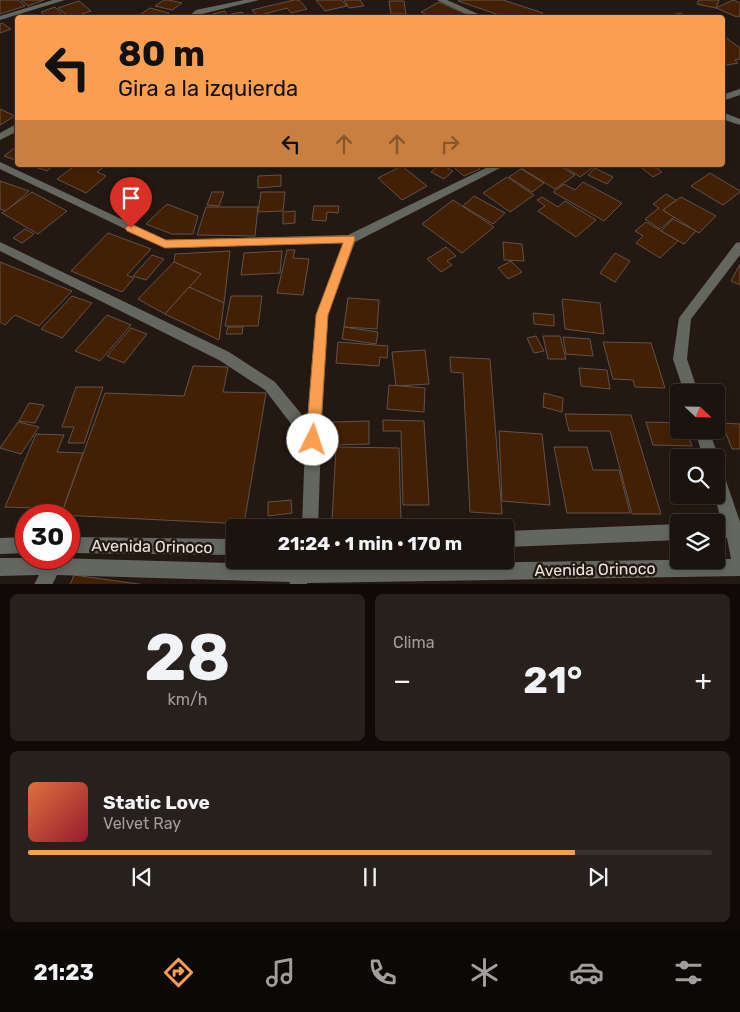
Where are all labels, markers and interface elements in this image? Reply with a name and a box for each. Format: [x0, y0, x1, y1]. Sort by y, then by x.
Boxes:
text: 80 m [118, 33, 205, 75]
icon: left [35, 35, 100, 100]
text: Gira a la izquierda [118, 75, 298, 102]
icon: left [277, 130, 305, 158]
icon: ahead [330, 130, 358, 158]
icon: ahead [383, 130, 411, 158]
icon: right [436, 130, 464, 158]
pin [110, 177, 152, 228]
icon: arrive [117, 184, 145, 212]
north arrow [670, 384, 725, 439]
map controls [670, 384, 725, 569]
position arrow [286, 413, 338, 465]
button: search [670, 449, 725, 504]
speed limit sign: 30 [15, 504, 80, 569]
button: layers [670, 514, 725, 569]
text: 21:24 · 1 min · 170 m [278, 532, 462, 555]
street label: Avenida Orinoco [91, 536, 213, 557]
street label: Avenida Orinoco [534, 559, 656, 580]
text: 28 [144, 619, 231, 696]
text: Clima [393, 633, 434, 652]
text: 21° [523, 657, 582, 703]
text: − [393, 664, 411, 697]
text: + [695, 664, 712, 697]
text: km/h [168, 690, 207, 709]
text: Static Love [103, 791, 210, 814]
text: Velvet Ray [103, 814, 181, 833]
icon: previous [128, 863, 156, 891]
icon: pause [356, 863, 384, 891]
icon: next [584, 863, 612, 891]
icon: directions [161, 955, 196, 990]
icon: music [263, 955, 298, 990]
icon: phone [365, 955, 400, 990]
icon: climate [467, 955, 502, 990]
icon: car [569, 955, 604, 990]
icon: filters [671, 955, 706, 990]
text: 21:23 [34, 959, 94, 986]

